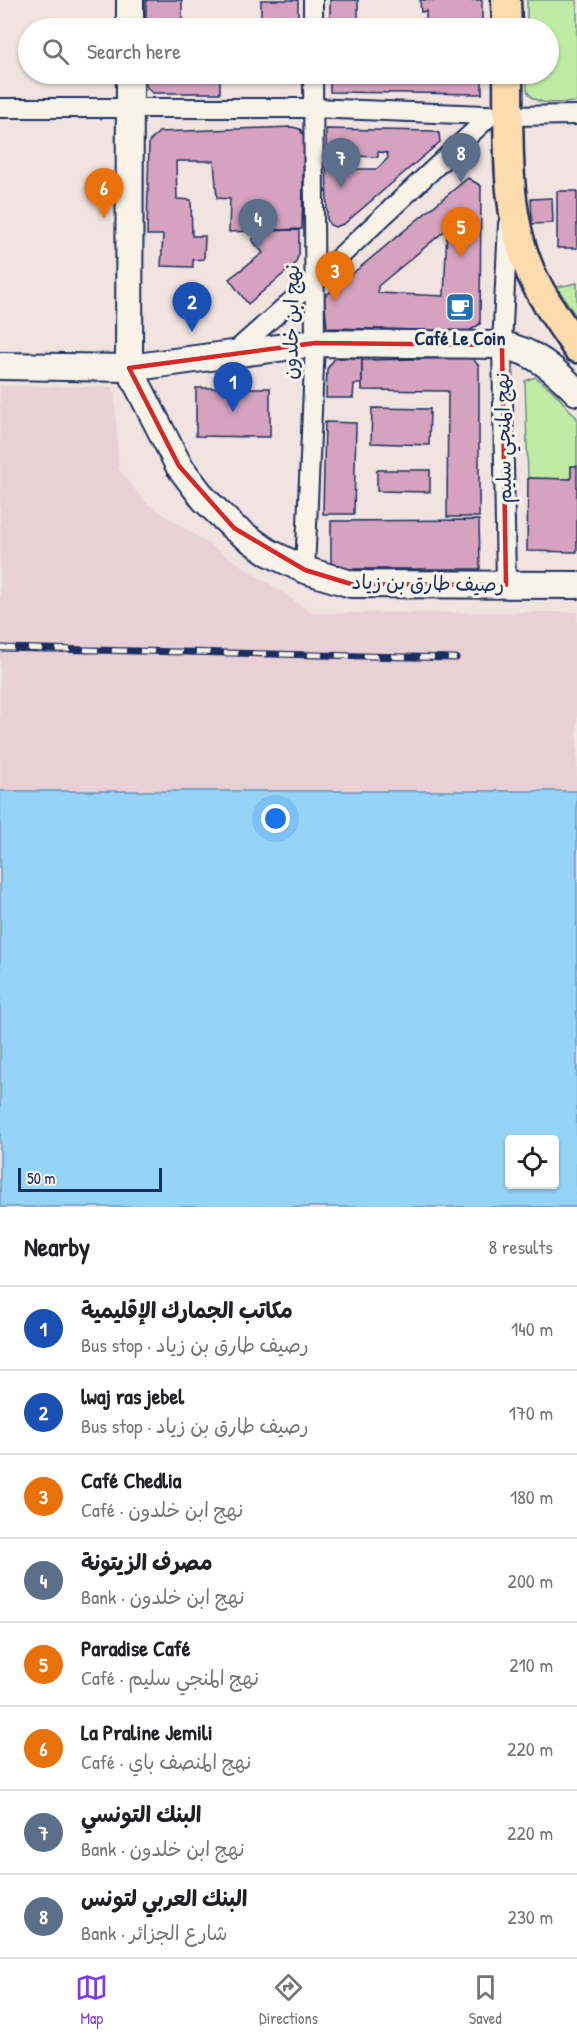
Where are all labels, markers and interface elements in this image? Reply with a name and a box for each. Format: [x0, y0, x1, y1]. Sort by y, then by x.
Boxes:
search box [18, 18, 559, 84]
icon: search [39, 35, 72, 68]
text: Search here [87, 36, 181, 66]
pin: 8 [442, 134, 480, 183]
pin: 7 [322, 138, 360, 188]
pin: 6 [84, 168, 124, 218]
pin: 4 [238, 200, 278, 249]
pin: 5 [442, 208, 480, 257]
pin: 3 [316, 252, 354, 301]
street label: نهج ابن خلدون [276, 264, 306, 380]
pin: 2 [172, 282, 212, 332]
cafe icon: Café Le Coin [444, 291, 476, 323]
place label: Café Le Coin [414, 324, 506, 351]
pin: 1 [214, 362, 252, 412]
street label: نهج المنجي سليم [488, 372, 522, 504]
street label: رصيف طارق بن زياد [351, 568, 505, 597]
your location [261, 804, 290, 833]
map controls [505, 1135, 559, 1189]
button: locate [505, 1135, 559, 1189]
scale bar [18, 1165, 162, 1192]
text: 50 m [27, 1167, 56, 1189]
text: Nearby [24, 1229, 90, 1264]
text: 8 results [488, 1233, 553, 1260]
text: مكاتب الجمارك الإقليمية [81, 1295, 293, 1325]
text: 1 [40, 1315, 47, 1342]
text: 140 m [511, 1315, 553, 1342]
text: Bus stop · رصيف طارق بن زياد [81, 1331, 309, 1358]
text: lwaj ras jebel [81, 1381, 184, 1411]
text: 2 [39, 1399, 48, 1426]
text: 170 m [509, 1399, 553, 1426]
text: Bus stop · رصيف طارق بن زياد [81, 1412, 309, 1439]
text: Café Chedlia [81, 1465, 181, 1495]
text: 3 [39, 1483, 48, 1510]
text: 180 m [510, 1483, 553, 1510]
text: Café · نهج ابن خلدون [81, 1496, 243, 1523]
text: مصرف الزيتونة [81, 1547, 213, 1577]
text: 4 [40, 1567, 47, 1594]
text: 200 m [508, 1567, 553, 1594]
text: Bank · نهج ابن خلدون [81, 1583, 245, 1610]
text: Paradise Café [81, 1633, 190, 1663]
text: 5 [39, 1651, 48, 1678]
text: 210 m [509, 1651, 553, 1678]
text: Café · نهج المنجي سليم [81, 1664, 259, 1691]
text: La Praline Jemili [81, 1717, 213, 1747]
text: 6 [40, 1735, 47, 1762]
text: 220 m [507, 1735, 553, 1762]
text: Café · نهج المنصف باي [81, 1748, 251, 1775]
text: البنك التونسي [81, 1799, 201, 1829]
text: 7 [39, 1819, 48, 1846]
text: 220 m [507, 1819, 553, 1846]
text: Bank · نهج ابن خلدون [81, 1835, 245, 1862]
text: البنك العربي لتونس [81, 1883, 247, 1913]
text: 8 [39, 1903, 48, 1930]
text: 230 m [508, 1903, 553, 1930]
text: Bank · شارع الجزائر [81, 1919, 228, 1946]
tab: Map [75, 1971, 108, 2029]
tab: Directions [259, 1971, 318, 2029]
tab: Saved [469, 1971, 502, 2029]

